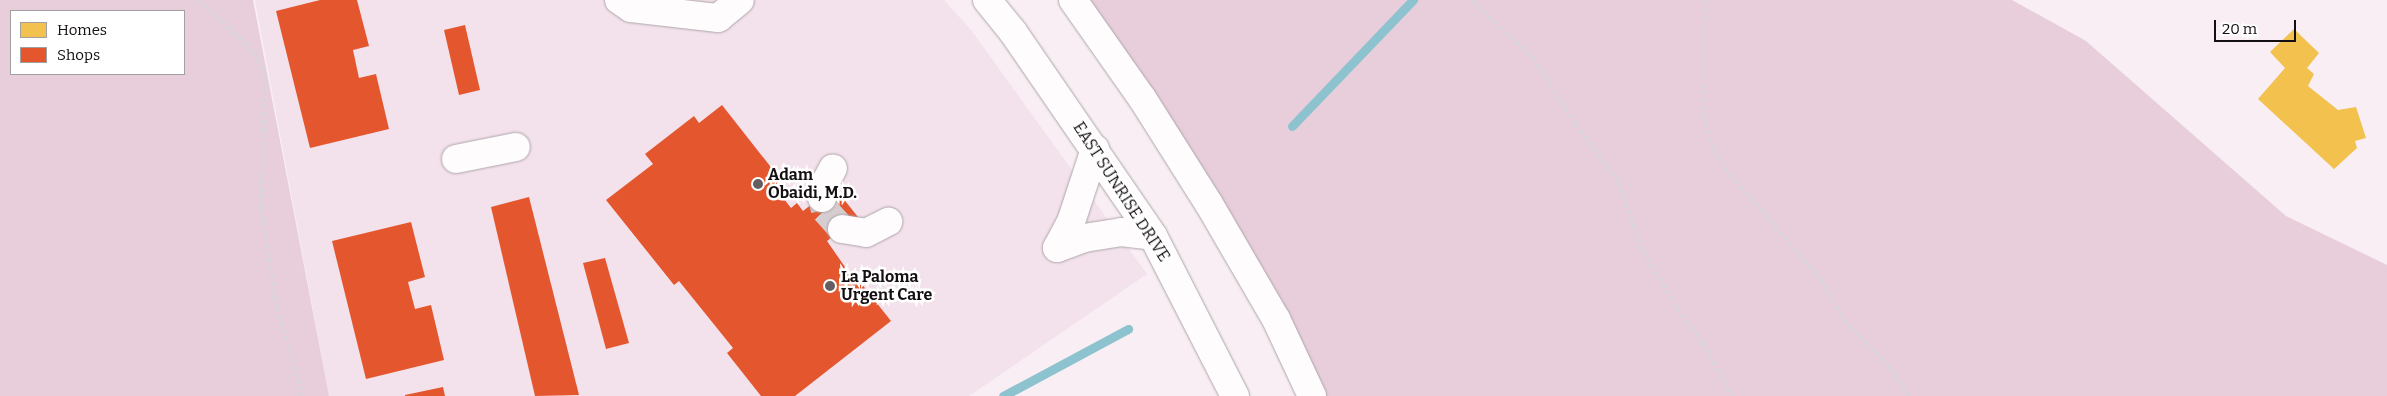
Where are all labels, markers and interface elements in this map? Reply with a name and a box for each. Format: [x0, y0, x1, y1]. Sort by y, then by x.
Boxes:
legend [10, 10, 185, 75]
scale bar [2217, 10, 2300, 42]
text: 20 m [2222, 20, 2257, 38]
text: Homes [57, 21, 107, 39]
text: Shops [57, 46, 100, 64]
street label: EAST SUNRISE DRIVE [1069, 119, 1173, 265]
place label: Adam Obaidi, M.D. [768, 165, 857, 203]
marker: Adam Obaidi, M.D. [752, 178, 764, 190]
place label: La Paloma Urgent Care [841, 267, 932, 305]
marker: La Paloma Urgent Care [823, 279, 837, 293]

